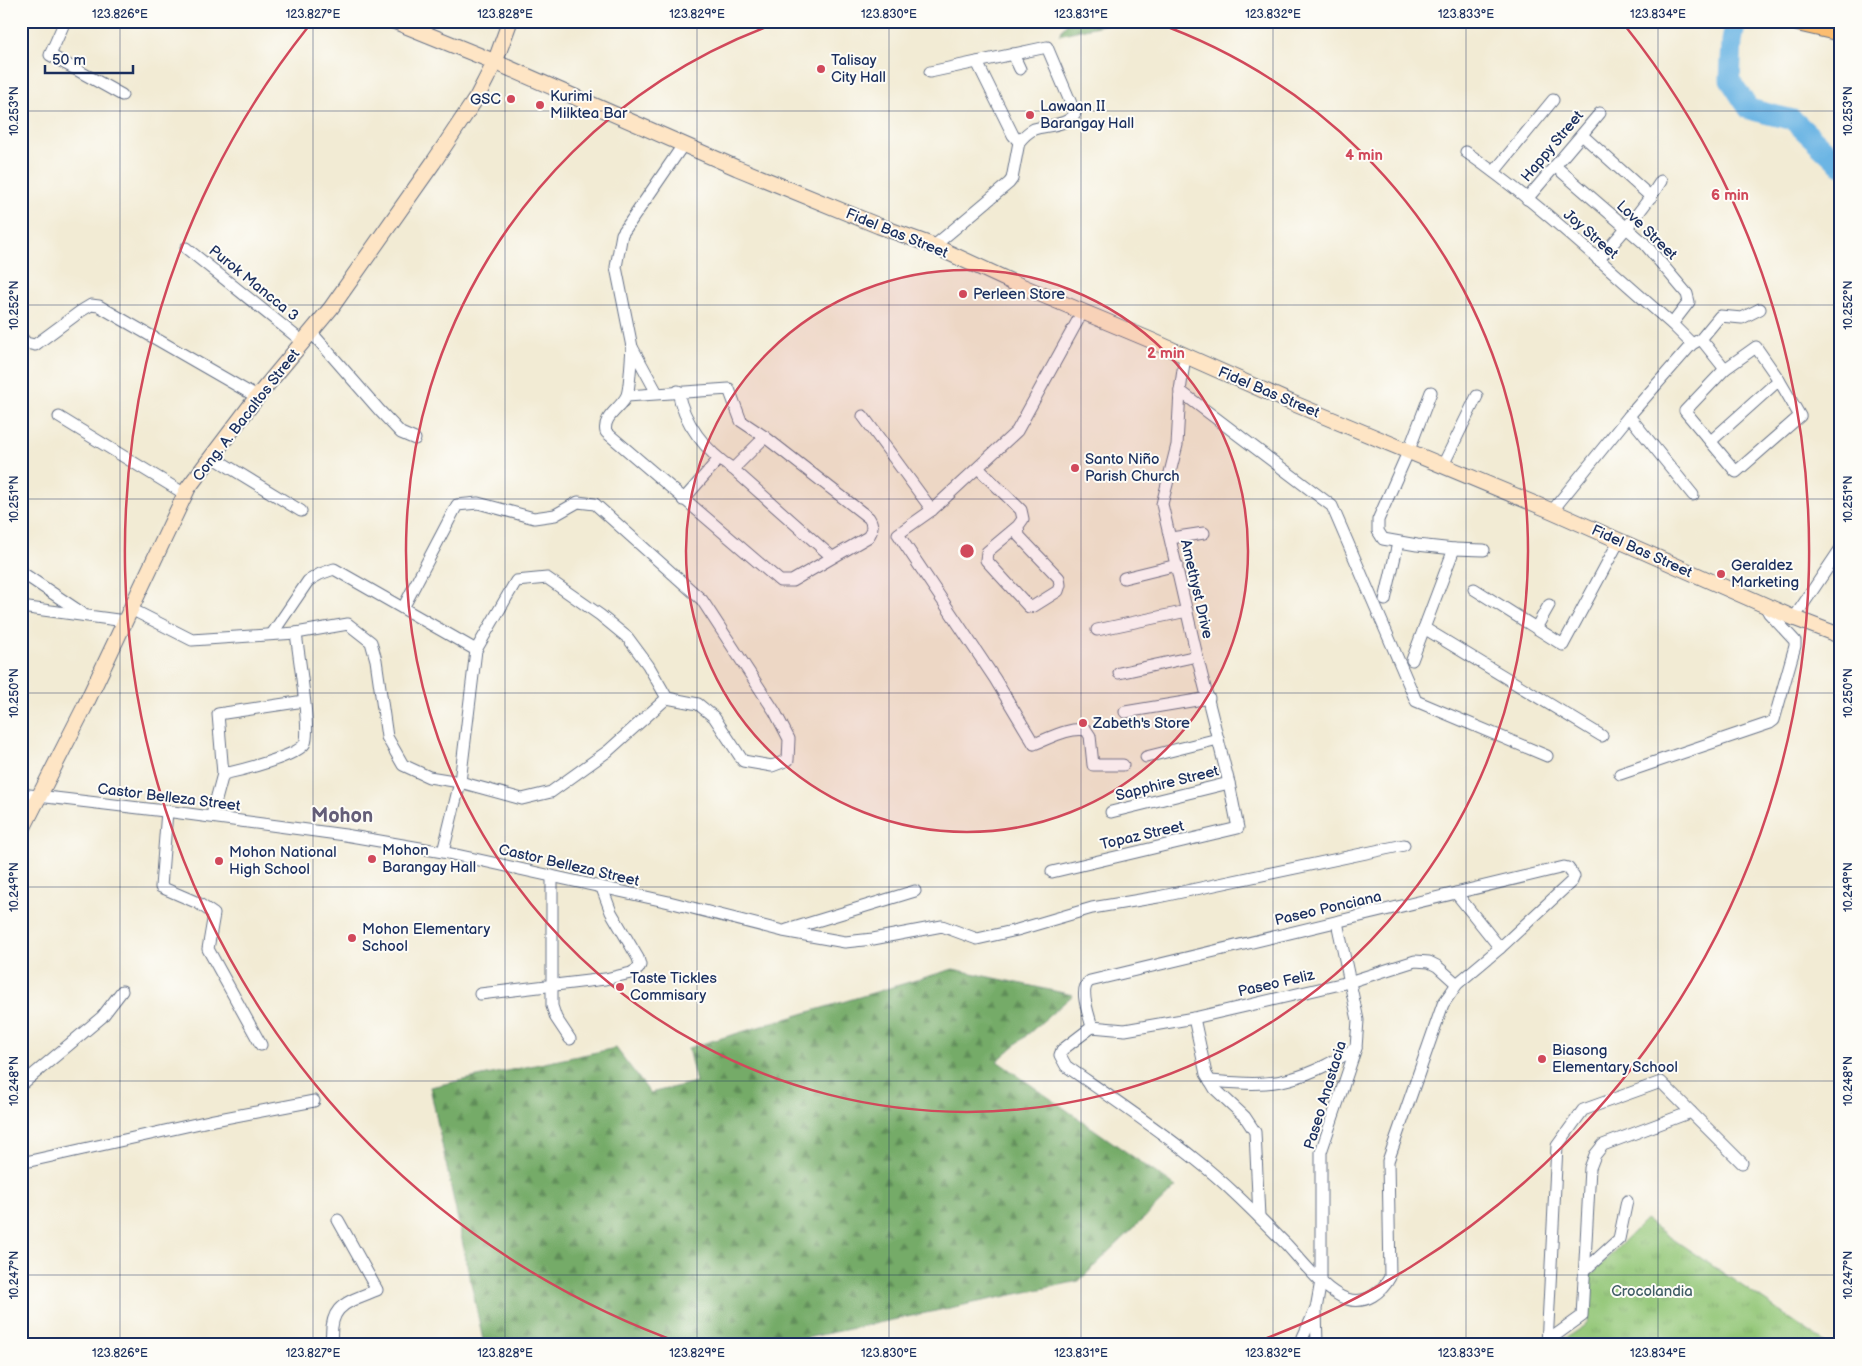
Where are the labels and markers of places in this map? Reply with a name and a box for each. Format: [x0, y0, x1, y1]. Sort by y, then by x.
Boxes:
place label: Talisay City Hall [831, 51, 886, 87]
marker: Talisay City Hall [815, 63, 827, 75]
place label: Kurimi Milktea Bar [550, 87, 628, 123]
place label: GSC [470, 90, 501, 109]
marker: GSC [505, 93, 517, 105]
place label: Lawaan II Barangay Hall [1040, 97, 1134, 133]
marker: Kurimi Milktea Bar [534, 99, 546, 111]
marker: Lawaan II Barangay Hall [1024, 109, 1036, 121]
place label: Perleen Store [973, 285, 1065, 304]
marker: Perleen Store [957, 288, 969, 300]
place label: Santo Niño Parish Church [1085, 450, 1180, 486]
marker: Santo Niño Parish Church [1069, 462, 1081, 474]
centre of rings [958, 542, 976, 560]
place label: Geraldez Marketing [1731, 556, 1799, 592]
marker: Geraldez Marketing [1715, 568, 1727, 580]
place label: Zabeth's Store [1092, 714, 1190, 733]
marker: Zabeth's Store [1077, 717, 1089, 729]
place label: Mohon Barangay Hall [382, 841, 476, 877]
place label: Mohon National High School [229, 843, 337, 879]
marker: Mohon Barangay Hall [366, 853, 378, 865]
marker: Mohon National High School [213, 855, 225, 867]
place label: Mohon Elementary School [362, 920, 490, 956]
marker: Mohon Elementary School [346, 932, 358, 944]
place label: Taste Tickles Commisary [630, 969, 717, 1005]
marker: Taste Tickles Commisary [614, 981, 626, 993]
place label: Biasong Elementary School [1552, 1041, 1678, 1077]
marker: Biasong Elementary School [1536, 1053, 1548, 1065]

